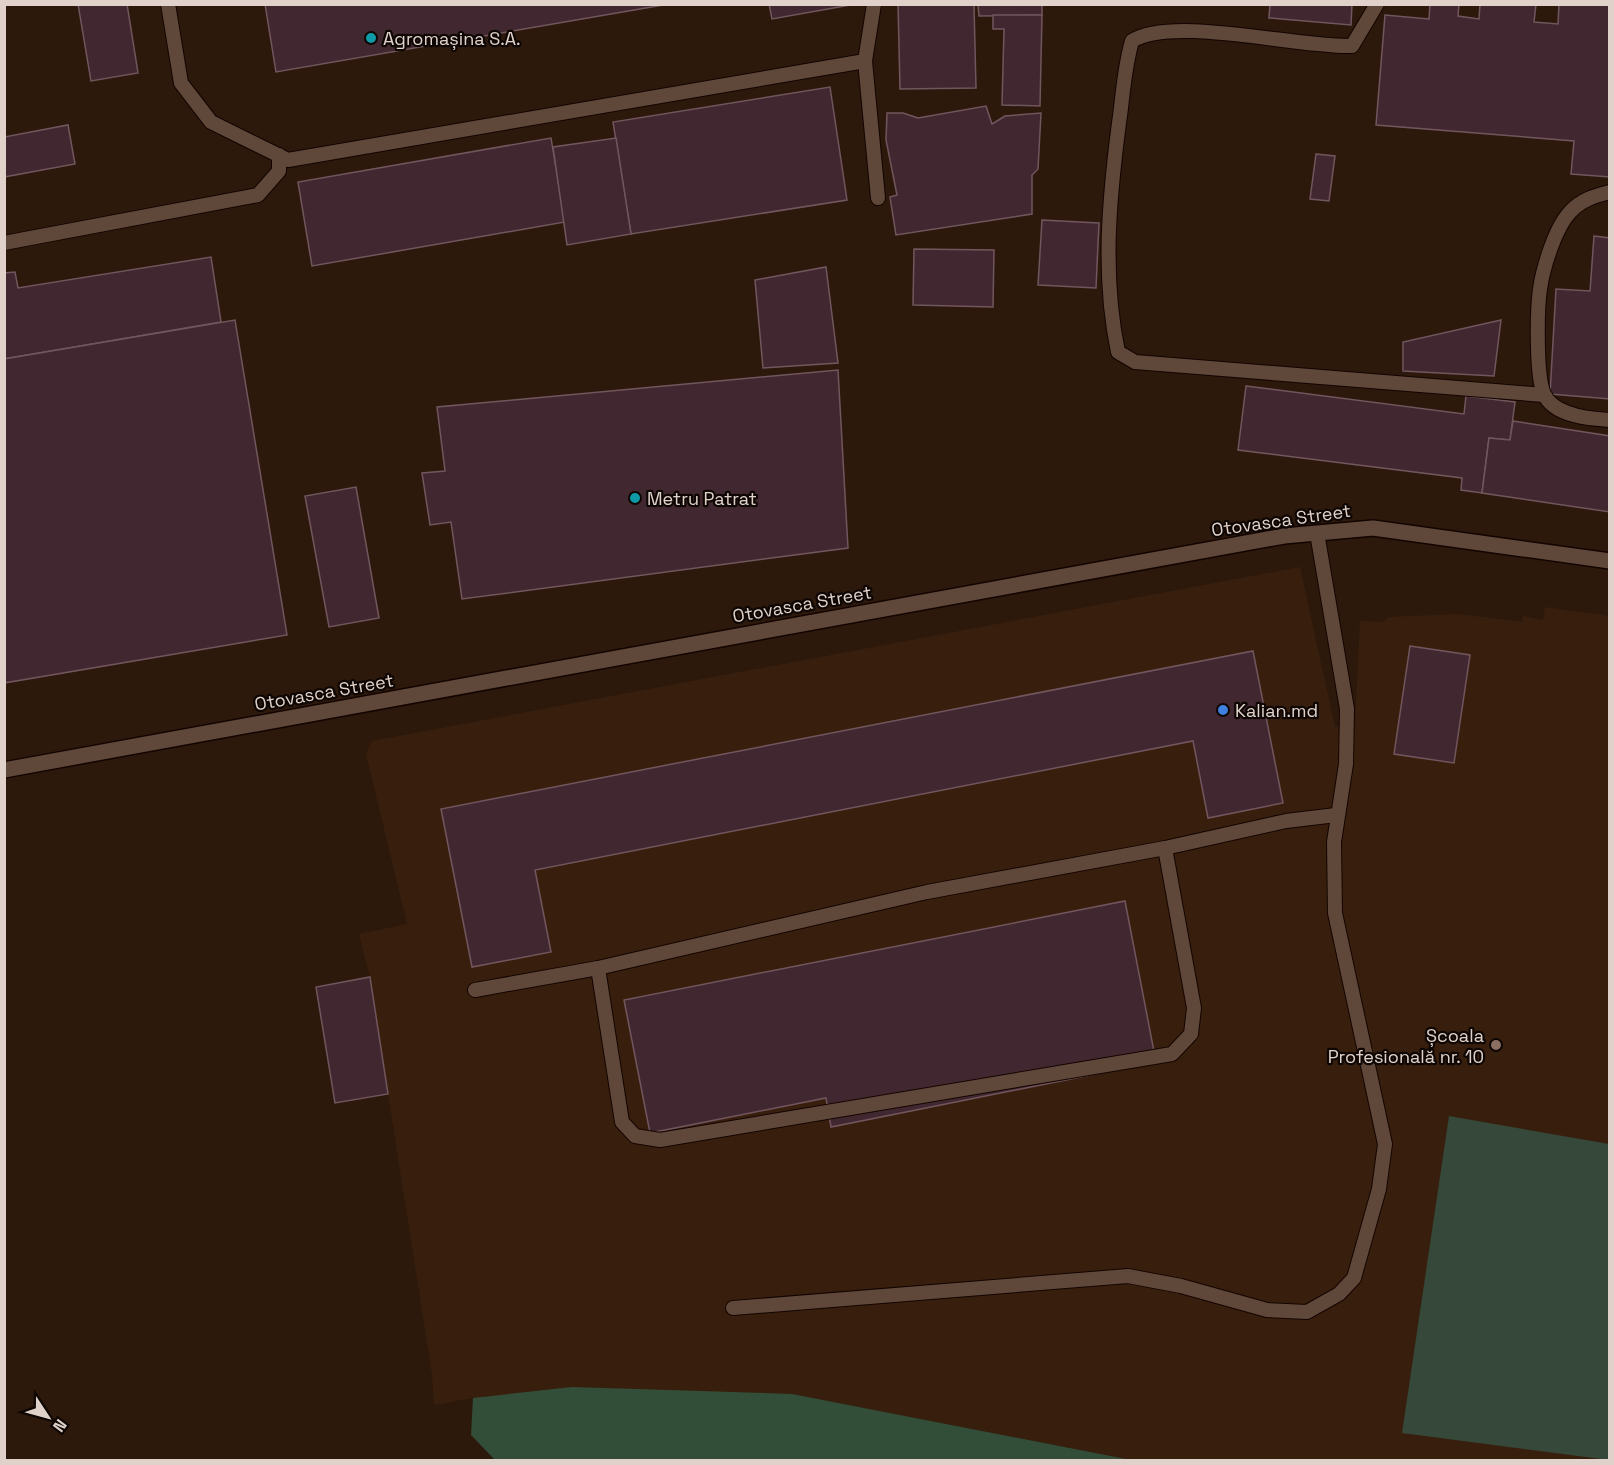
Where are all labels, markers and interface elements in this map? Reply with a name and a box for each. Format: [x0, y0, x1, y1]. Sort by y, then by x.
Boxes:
place label: Agromașina S.A. [383, 27, 521, 50]
marker: Agromașina S.A. [364, 31, 378, 45]
place label: Metru Patrat [647, 487, 757, 510]
marker: Metru Patrat [628, 491, 642, 505]
street label: Otovasca Street [1210, 499, 1352, 541]
street label: Otovasca Street [731, 580, 873, 628]
street label: Otovasca Street [253, 668, 395, 716]
place label: Kalian.md [1235, 699, 1318, 722]
marker: Kalian.md [1216, 703, 1230, 717]
place label: Școala Profesională nr. 10 [1328, 1024, 1484, 1068]
marker: Școala Profesională nr. 10 [1489, 1038, 1503, 1052]
north arrow [18, 1387, 78, 1447]
text: N [48, 1415, 71, 1436]

